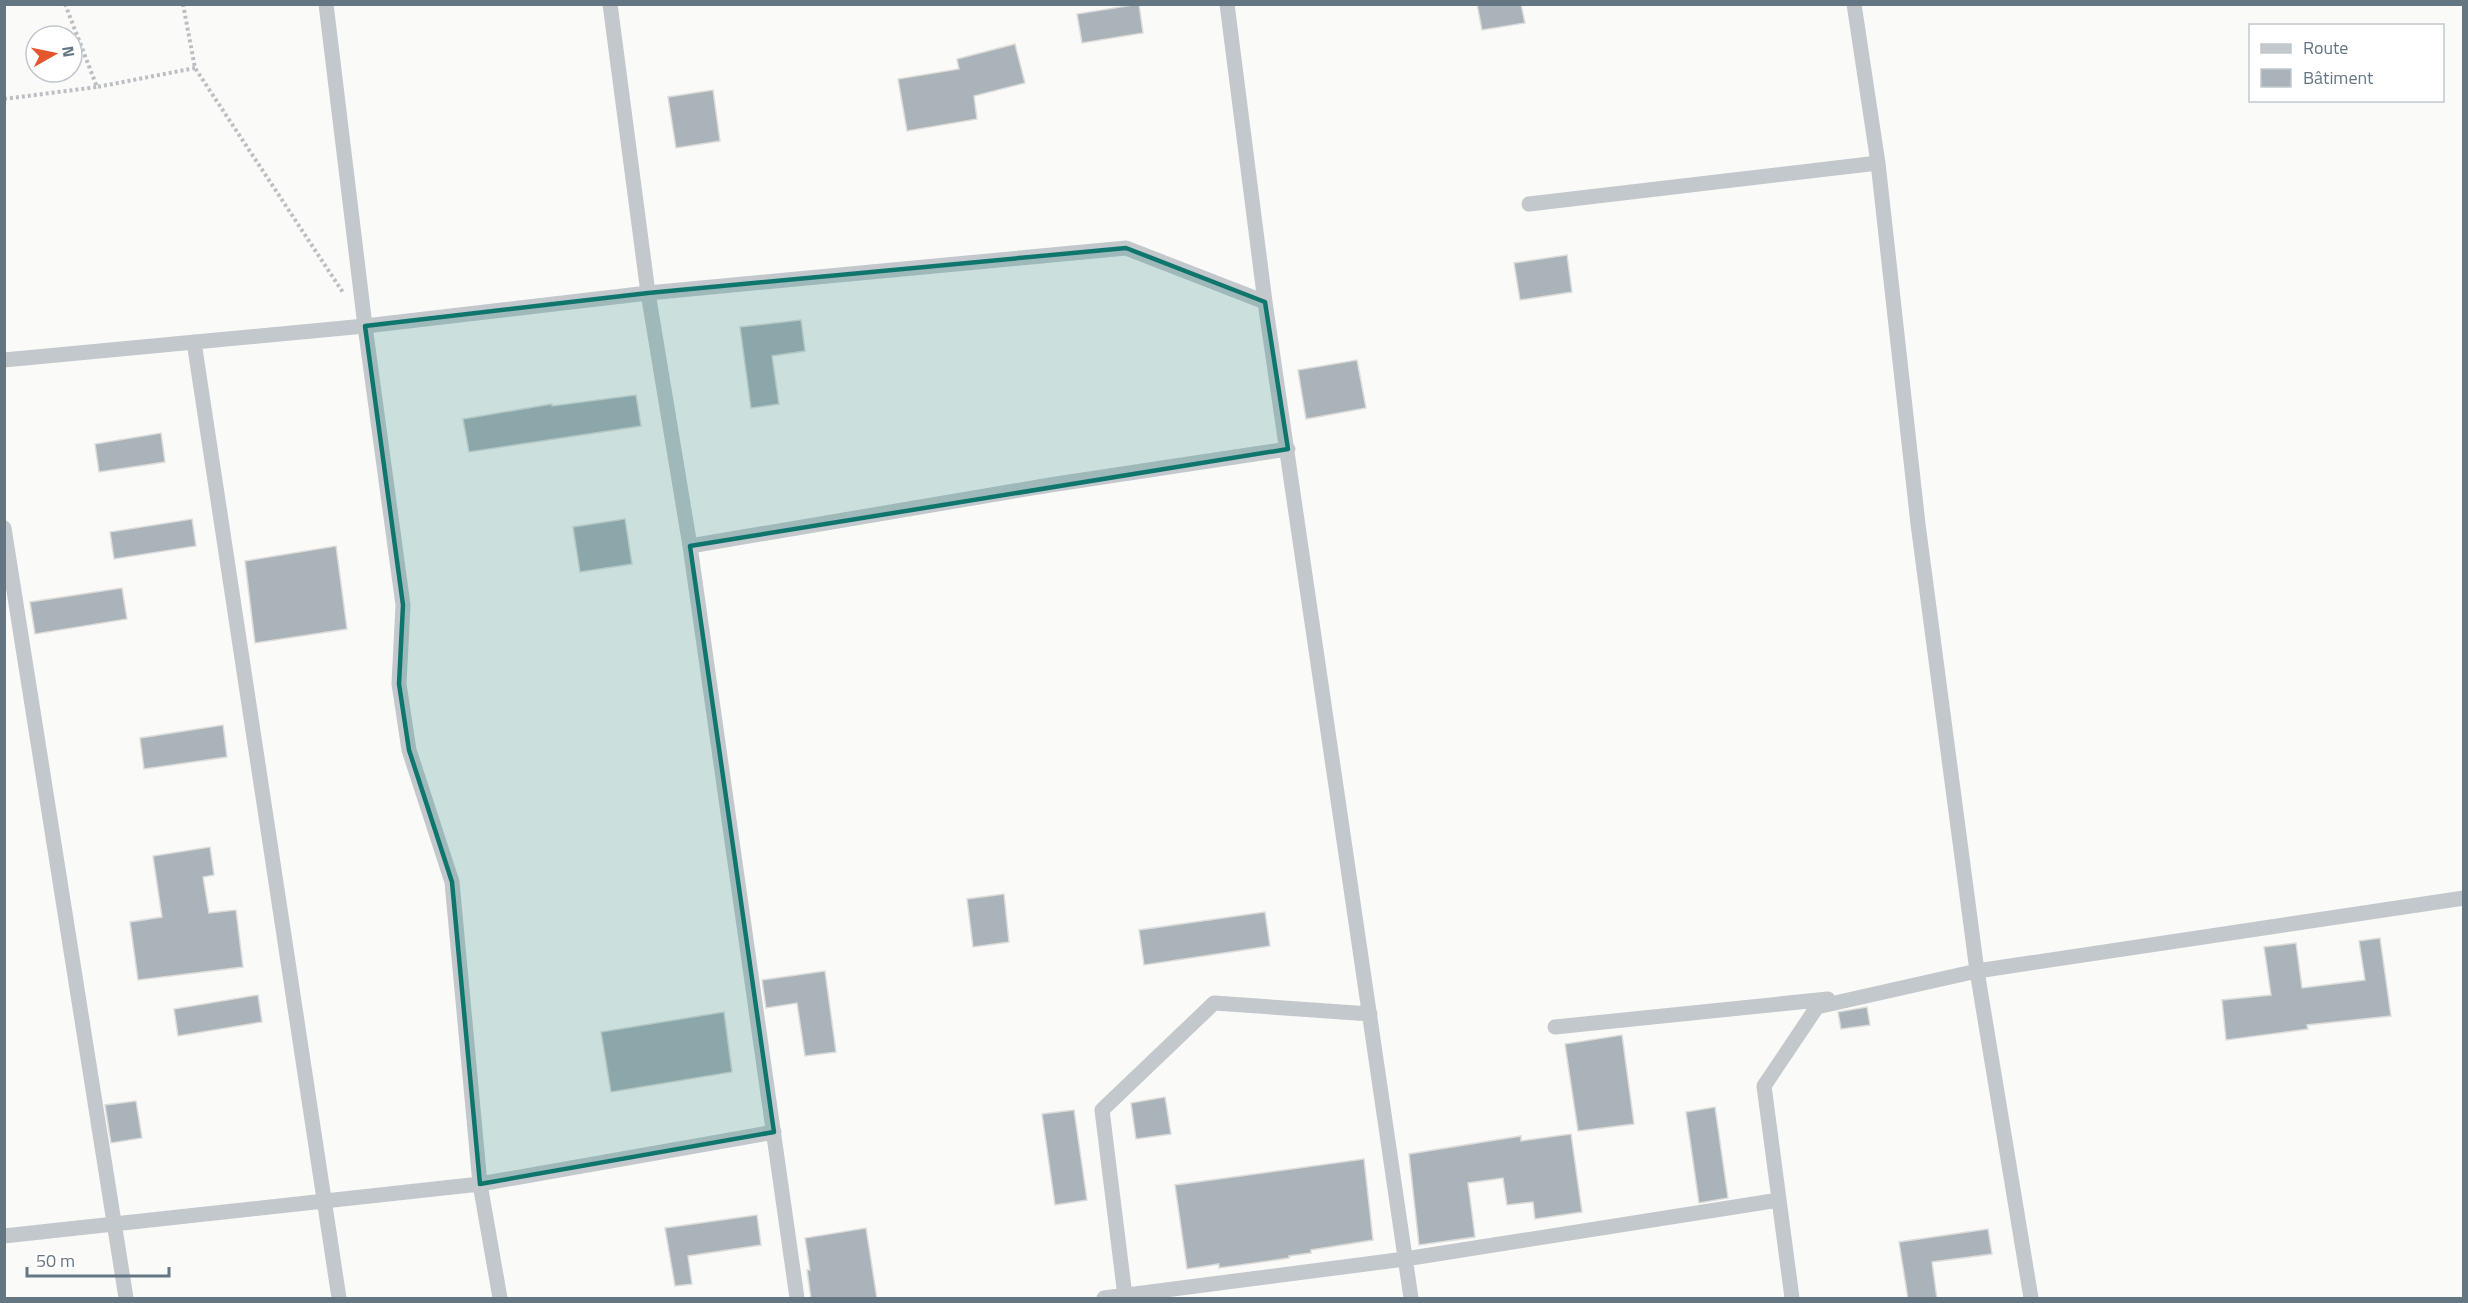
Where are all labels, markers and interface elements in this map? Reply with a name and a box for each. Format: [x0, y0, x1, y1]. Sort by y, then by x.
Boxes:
north arrow [24, 24, 84, 84]
legend [2249, 24, 2444, 102]
text: Route [2303, 34, 2348, 61]
text: N [56, 44, 82, 59]
text: Bâtiment [2303, 64, 2374, 91]
scale bar [27, 1240, 170, 1278]
text: 50 m [36, 1247, 75, 1274]

